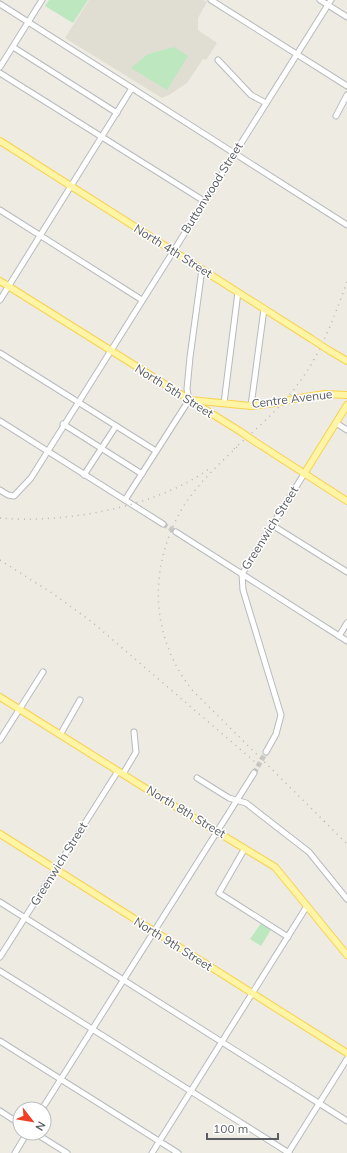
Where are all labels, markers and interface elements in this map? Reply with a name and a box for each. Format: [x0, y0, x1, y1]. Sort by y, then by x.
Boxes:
street label: Buttonwood Street [177, 139, 246, 236]
street label: North 4th Street [131, 220, 215, 281]
street label: North 5th Street [132, 360, 216, 421]
street label: Centre Avenue [251, 386, 333, 411]
street label: Greenwich Street [238, 483, 301, 572]
street label: North 8th Street [144, 782, 229, 841]
street label: Greenwich Street [27, 819, 90, 908]
street label: North 9th Street [131, 913, 215, 974]
north arrow [12, 1101, 52, 1141]
scale bar [207, 1115, 278, 1141]
text: N [32, 1119, 49, 1133]
text: 100 m [213, 1121, 248, 1136]

